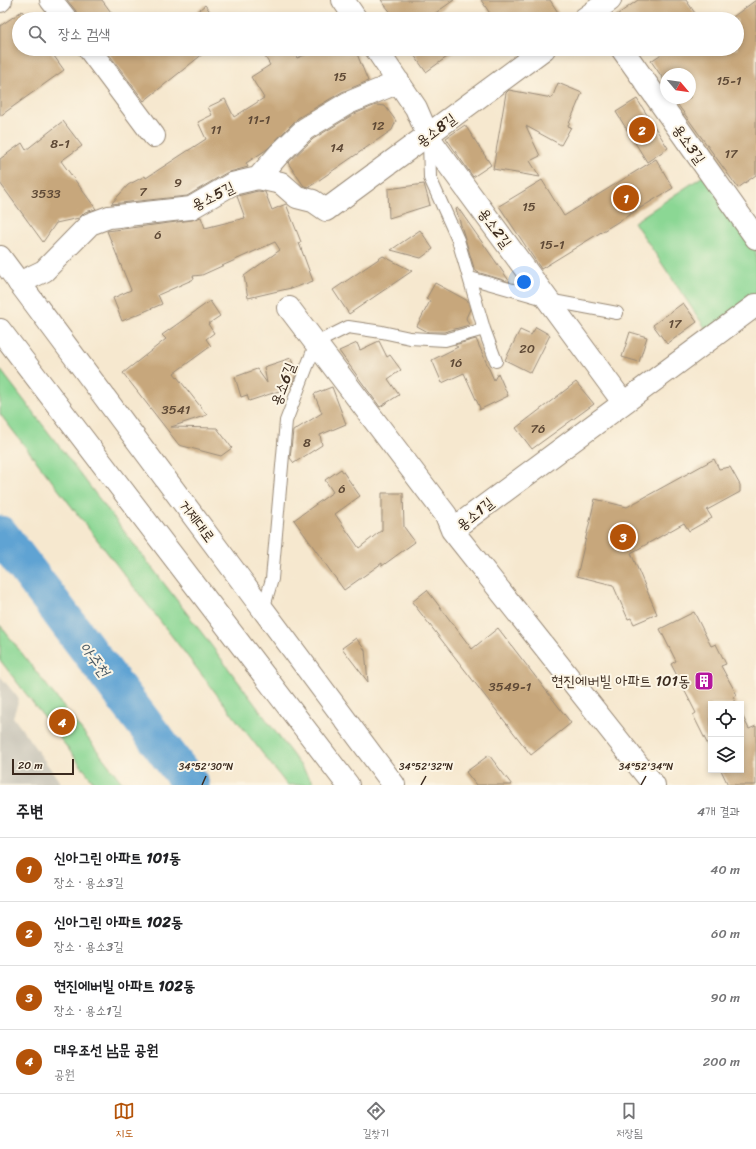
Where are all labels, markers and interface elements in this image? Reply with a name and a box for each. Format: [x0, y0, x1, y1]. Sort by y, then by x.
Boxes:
search box [12, 12, 744, 56]
text: 장소 검색 [58, 21, 110, 47]
icon: search [26, 23, 48, 45]
house number: 15 [333, 65, 347, 88]
north arrow [660, 68, 696, 104]
house number: 15-1 [716, 69, 742, 92]
street label: 용소8길 [410, 106, 462, 154]
house number: 11-1 [248, 108, 271, 131]
house number: 12 [371, 114, 385, 137]
pin: 2 [629, 115, 655, 145]
house number: 11 [210, 118, 222, 141]
street label: 용소3길 [666, 118, 712, 170]
house number: 8-1 [50, 132, 70, 155]
house number: 14 [330, 136, 344, 159]
house number: 17 [724, 142, 739, 165]
house number: 9 [174, 171, 182, 194]
street label: 용소5길 [187, 174, 239, 218]
house number: 7 [139, 180, 148, 203]
house number: 3533 [31, 182, 61, 205]
pin: 1 [613, 183, 639, 213]
house number: 15 [522, 195, 536, 218]
street label: 용소2길 [471, 202, 519, 254]
house number: 6 [154, 223, 162, 246]
house number: 15-1 [539, 233, 565, 256]
your location [514, 272, 534, 292]
house number: 17 [668, 312, 683, 335]
house number: 20 [519, 337, 535, 360]
house number: 16 [450, 351, 462, 374]
street label: 용소6길 [263, 358, 303, 410]
house number: 3541 [162, 398, 191, 421]
house number: 76 [531, 417, 545, 440]
house number: 8 [303, 431, 311, 454]
house number: 6 [338, 477, 346, 500]
street label: 용소1길 [450, 490, 500, 538]
street label: 거제대로 [172, 494, 222, 548]
pin: 3 [610, 522, 636, 552]
water label: 아주천 [71, 635, 119, 685]
place label: 현진에버빌 아파트 101동 [551, 668, 690, 694]
building icon: 현진에버빌 아파트 101동 [693, 670, 715, 692]
house number: 3549-1 [489, 675, 532, 698]
map controls [708, 701, 744, 773]
button: locate [708, 701, 744, 737]
pin: 4 [49, 707, 75, 737]
button: layers [708, 737, 744, 773]
text: 20 m [18, 756, 43, 775]
scale bar [12, 757, 74, 776]
text: 34°52'30"N [179, 758, 233, 776]
text: 34°52'32"N [399, 758, 453, 776]
text: 34°52'34"N [619, 758, 673, 776]
text: 주변 [16, 796, 43, 826]
text: 4개 결과 [697, 800, 740, 823]
text: 신아그린 아파트 101동 [54, 845, 181, 871]
text: 1 [26, 858, 32, 881]
text: 40 m [710, 858, 740, 881]
text: 장소 · 용소3길 [54, 871, 124, 894]
text: 신아그린 아파트 102동 [54, 909, 183, 935]
text: 2 [25, 922, 33, 945]
text: 60 m [711, 922, 740, 945]
text: 장소 · 용소3길 [54, 935, 124, 958]
text: 현진에버빌 아파트 102동 [54, 973, 195, 999]
text: 3 [25, 986, 33, 1009]
text: 90 m [710, 986, 740, 1009]
text: 장소 · 용소1길 [54, 999, 122, 1022]
text: 대우조선 남문 공원 [54, 1037, 158, 1063]
text: 4 [25, 1050, 33, 1073]
text: 200 m [703, 1050, 740, 1073]
text: 공원 [54, 1063, 75, 1086]
tab: 지도 [113, 1100, 135, 1143]
tab: 길찾기 [362, 1100, 389, 1143]
tab: 저장됨 [616, 1100, 643, 1143]

